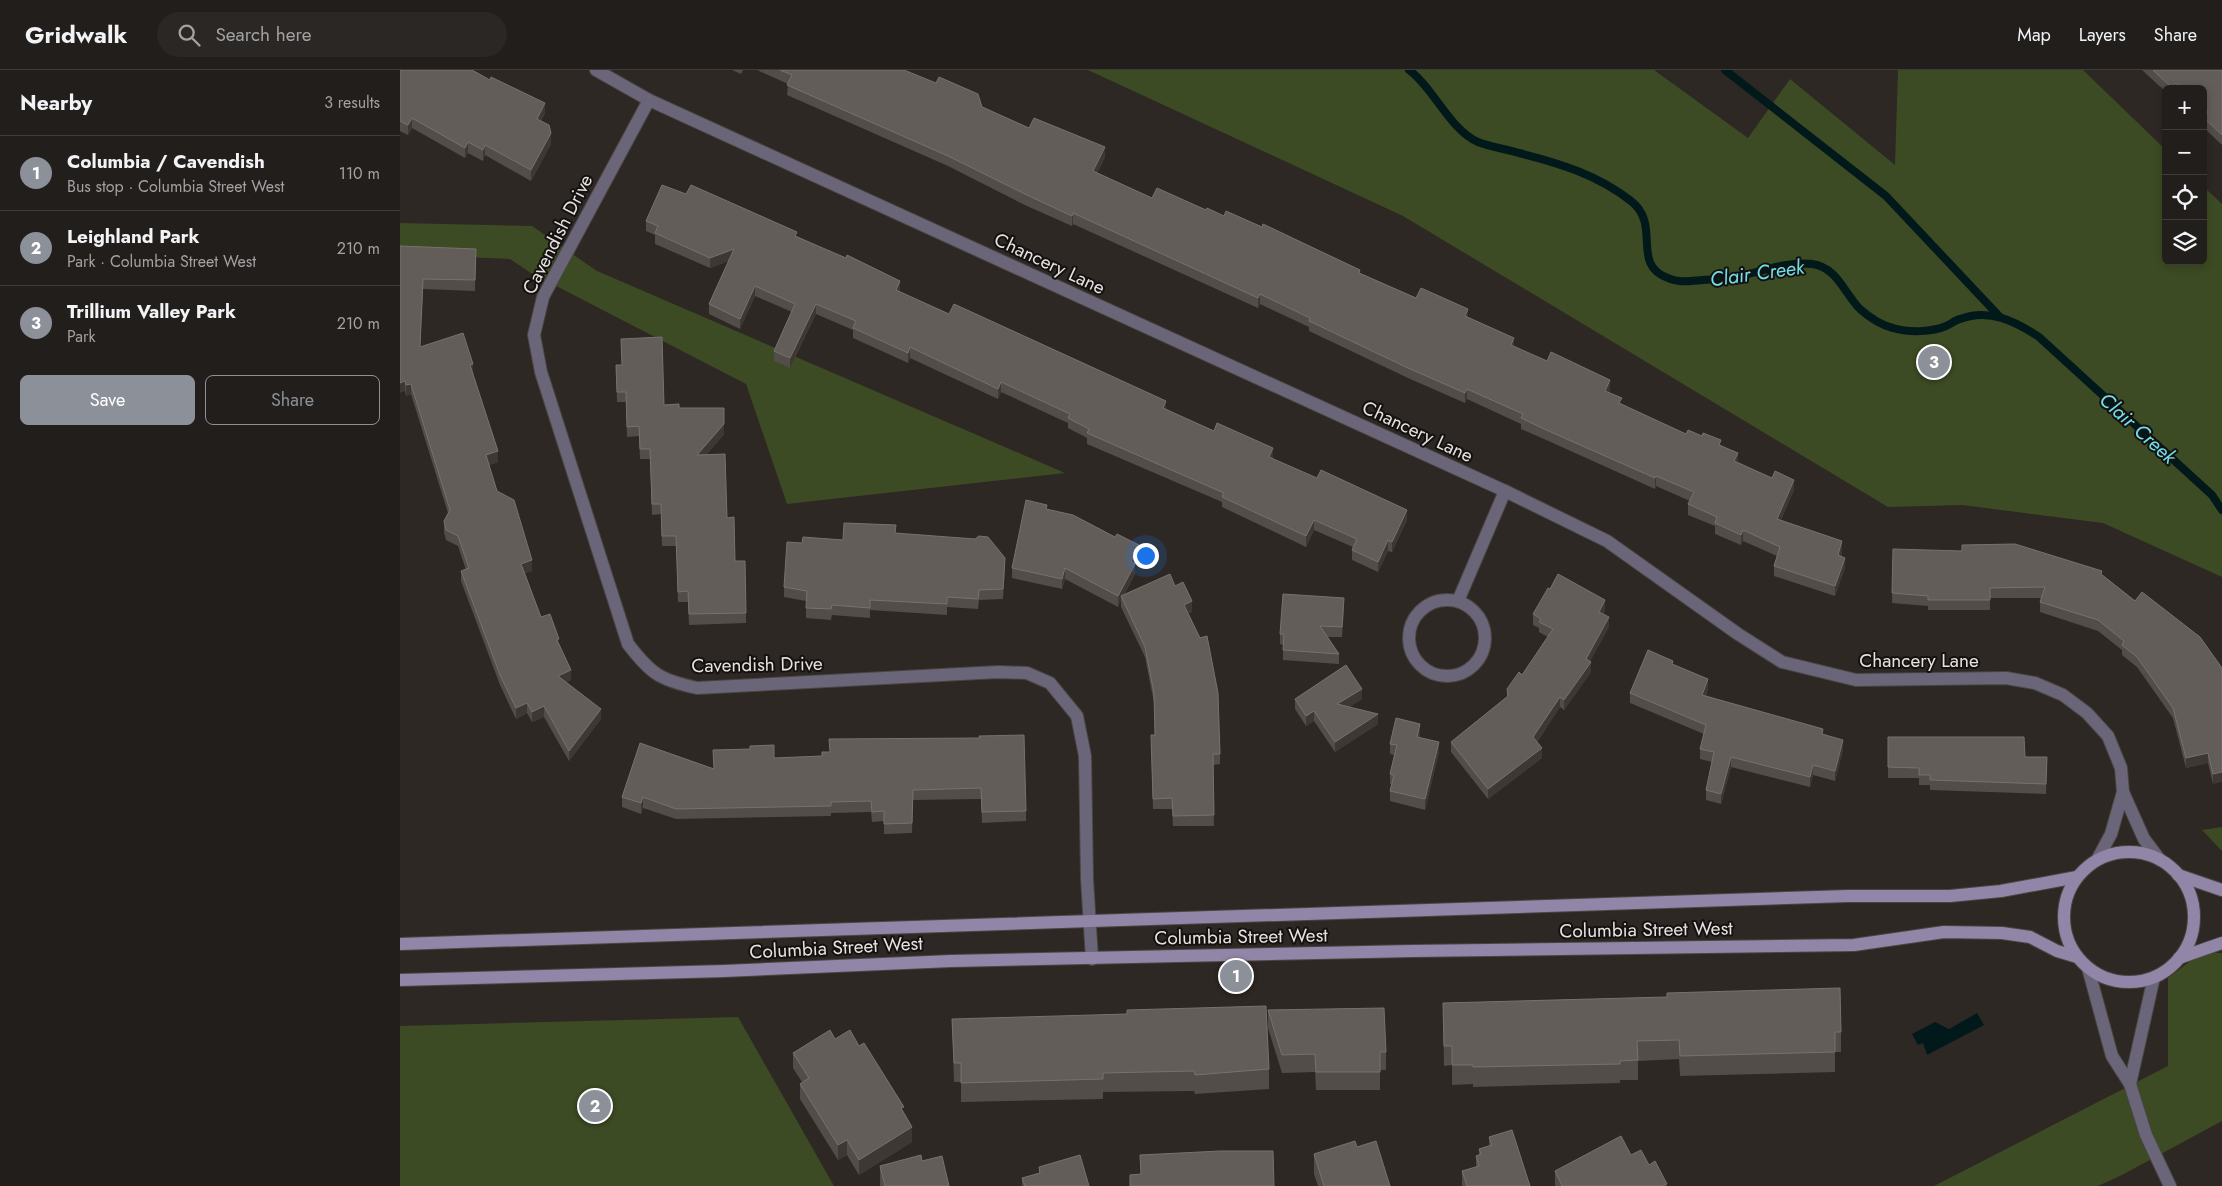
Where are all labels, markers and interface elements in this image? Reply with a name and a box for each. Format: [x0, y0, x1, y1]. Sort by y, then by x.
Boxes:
search box [157, 12, 507, 57]
text: Gridwalk [25, 17, 127, 52]
icon: search [175, 21, 203, 49]
text: Search here [215, 21, 311, 48]
text: Map [2017, 22, 2051, 48]
text: Layers [2079, 22, 2126, 48]
text: Share [2154, 22, 2197, 48]
map controls [2162, 85, 2207, 265]
button: + [2162, 85, 2207, 130]
text: Nearby [20, 88, 92, 118]
text: 3 results [324, 91, 380, 114]
button: − [2162, 130, 2207, 175]
text: Columbia / Cavendish [67, 148, 265, 175]
text: 1 [32, 162, 40, 185]
text: 110 m [339, 162, 380, 185]
street label: Cavendish Drive [516, 169, 599, 299]
text: Bus stop · Columbia Street West [67, 175, 284, 198]
button: locate [2162, 175, 2207, 220]
button: layers [2162, 220, 2207, 265]
text: Leighland Park [67, 223, 200, 250]
street label: Chancery Lane [990, 226, 1110, 301]
text: 2 [31, 237, 41, 260]
text: 210 m [337, 237, 380, 260]
text: Park · Columbia Street West [67, 250, 256, 273]
water label: Clair Creek [1708, 252, 1807, 294]
text: Trillium Valley Park [67, 298, 236, 325]
text: 3 [31, 312, 41, 335]
text: 210 m [337, 312, 380, 335]
text: Park [67, 325, 96, 348]
pin: 3 [1918, 343, 1950, 381]
button: Save [20, 375, 195, 425]
button: Share [205, 375, 380, 425]
water label: Clair Creek [2093, 386, 2184, 472]
street label: Chancery Lane [1358, 394, 1478, 469]
your location [1133, 543, 1159, 569]
street label: Chancery Lane [1859, 647, 1979, 674]
street label: Cavendish Drive [691, 650, 823, 679]
street label: Columbia Street West [1559, 914, 1733, 945]
street label: Columbia Street West [1154, 921, 1328, 952]
street label: Columbia Street West [749, 929, 924, 966]
pin: 1 [1220, 957, 1252, 995]
pin: 2 [579, 1087, 611, 1125]

